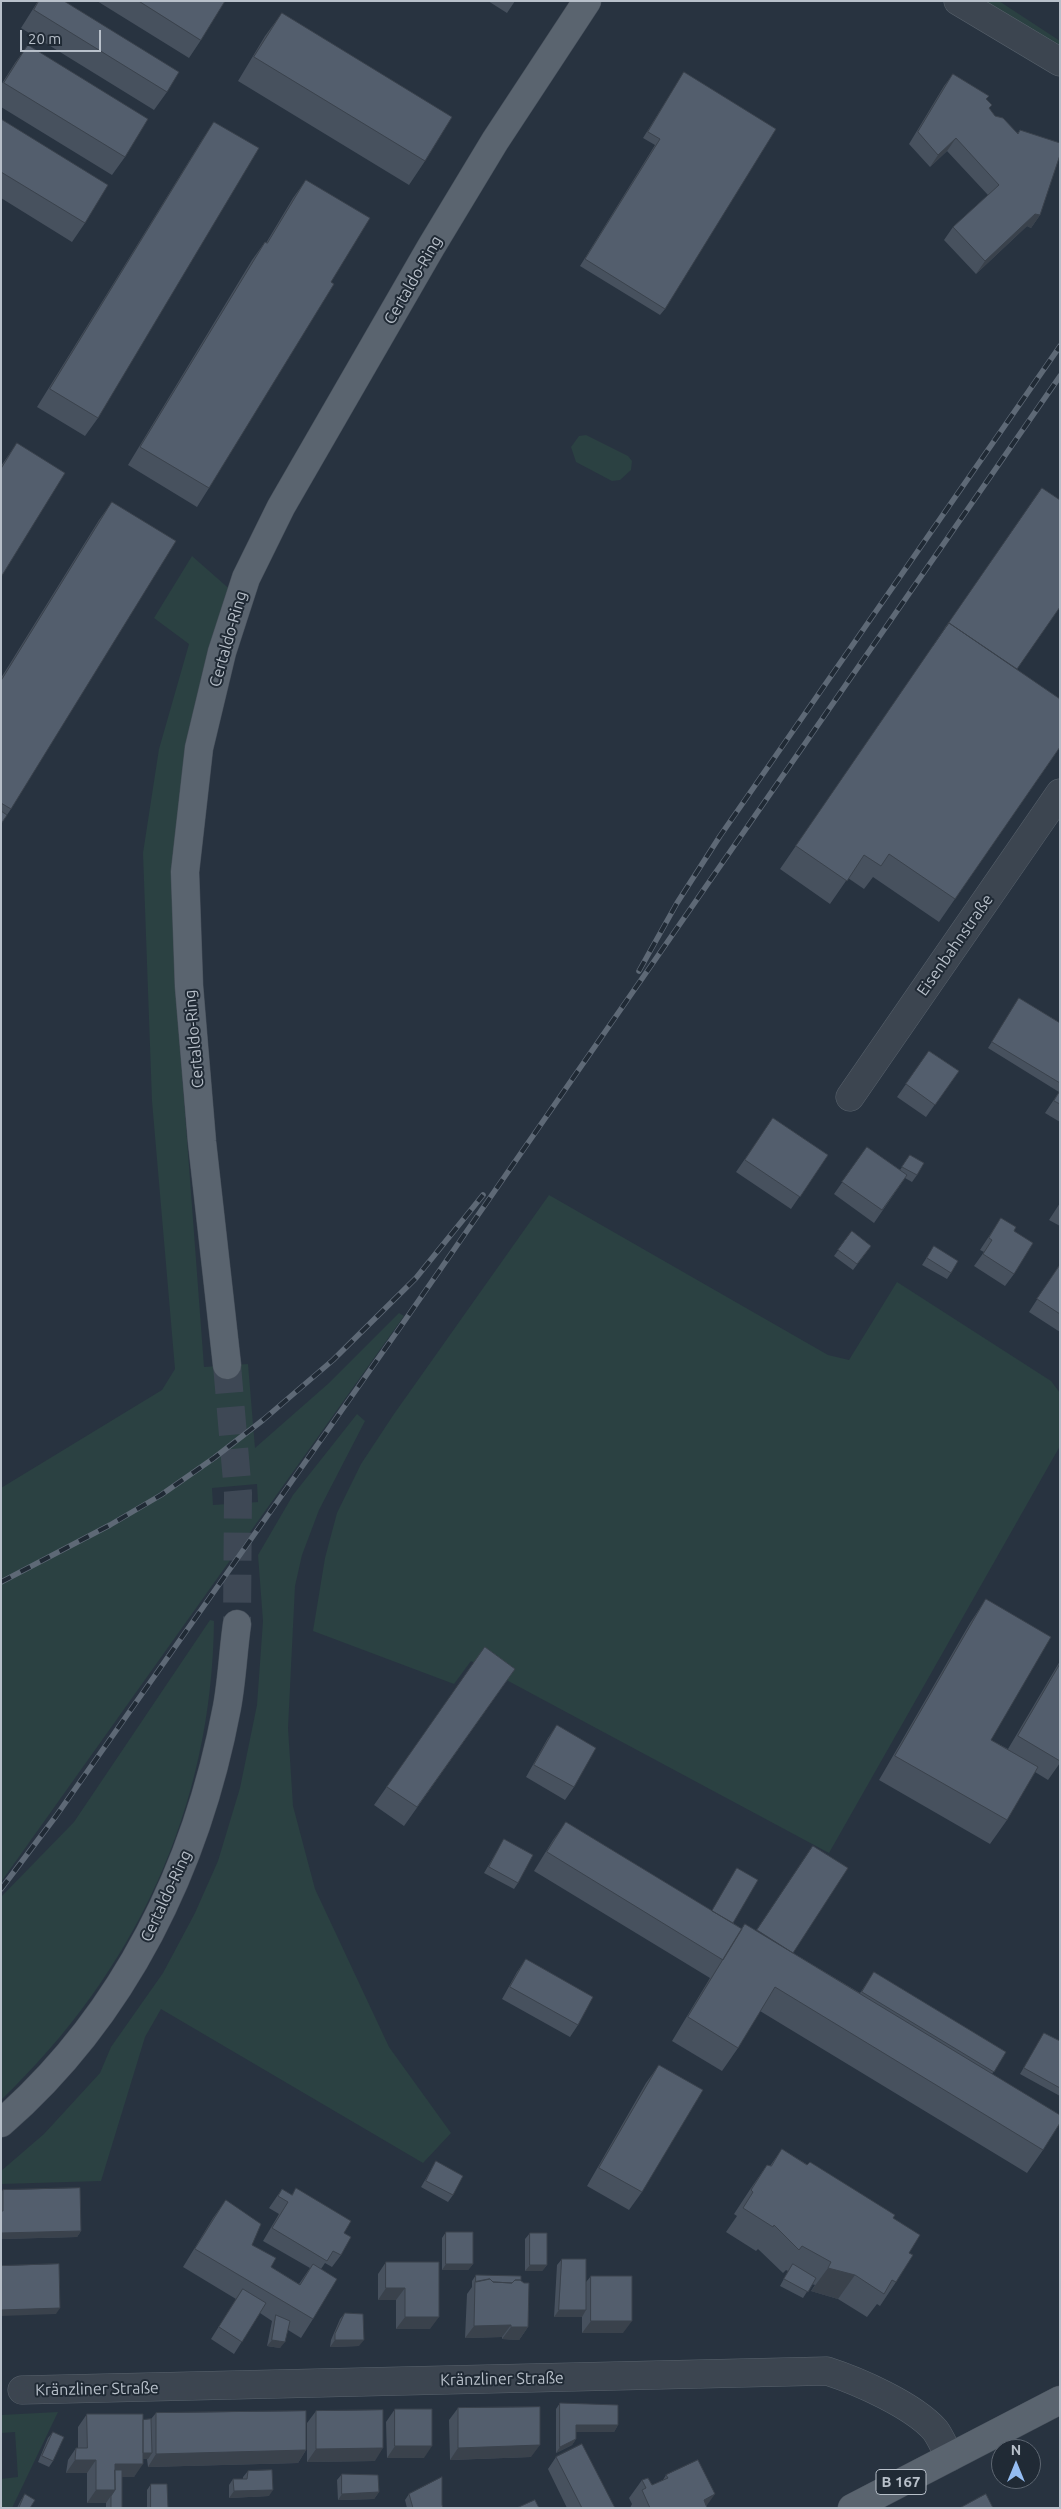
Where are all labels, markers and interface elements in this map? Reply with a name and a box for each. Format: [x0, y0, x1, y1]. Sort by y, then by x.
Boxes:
scale bar [22, 20, 104, 52]
text: 20 m [28, 30, 61, 47]
street label: Certaldo-Ring [380, 232, 446, 328]
street label: Certaldo-Ring [205, 589, 251, 689]
street label: Eisenbahnstraße [913, 891, 997, 999]
street label: Certaldo-Ring [180, 989, 208, 1089]
street label: Certaldo-Ring [136, 1847, 196, 1945]
street label: Kränzliner Straße [440, 2368, 564, 2390]
street label: Kränzliner Straße [35, 2378, 159, 2400]
north arrow [991, 2439, 1041, 2489]
text: N [1011, 2442, 1021, 2458]
road number: B 167 [876, 2470, 926, 2494]

